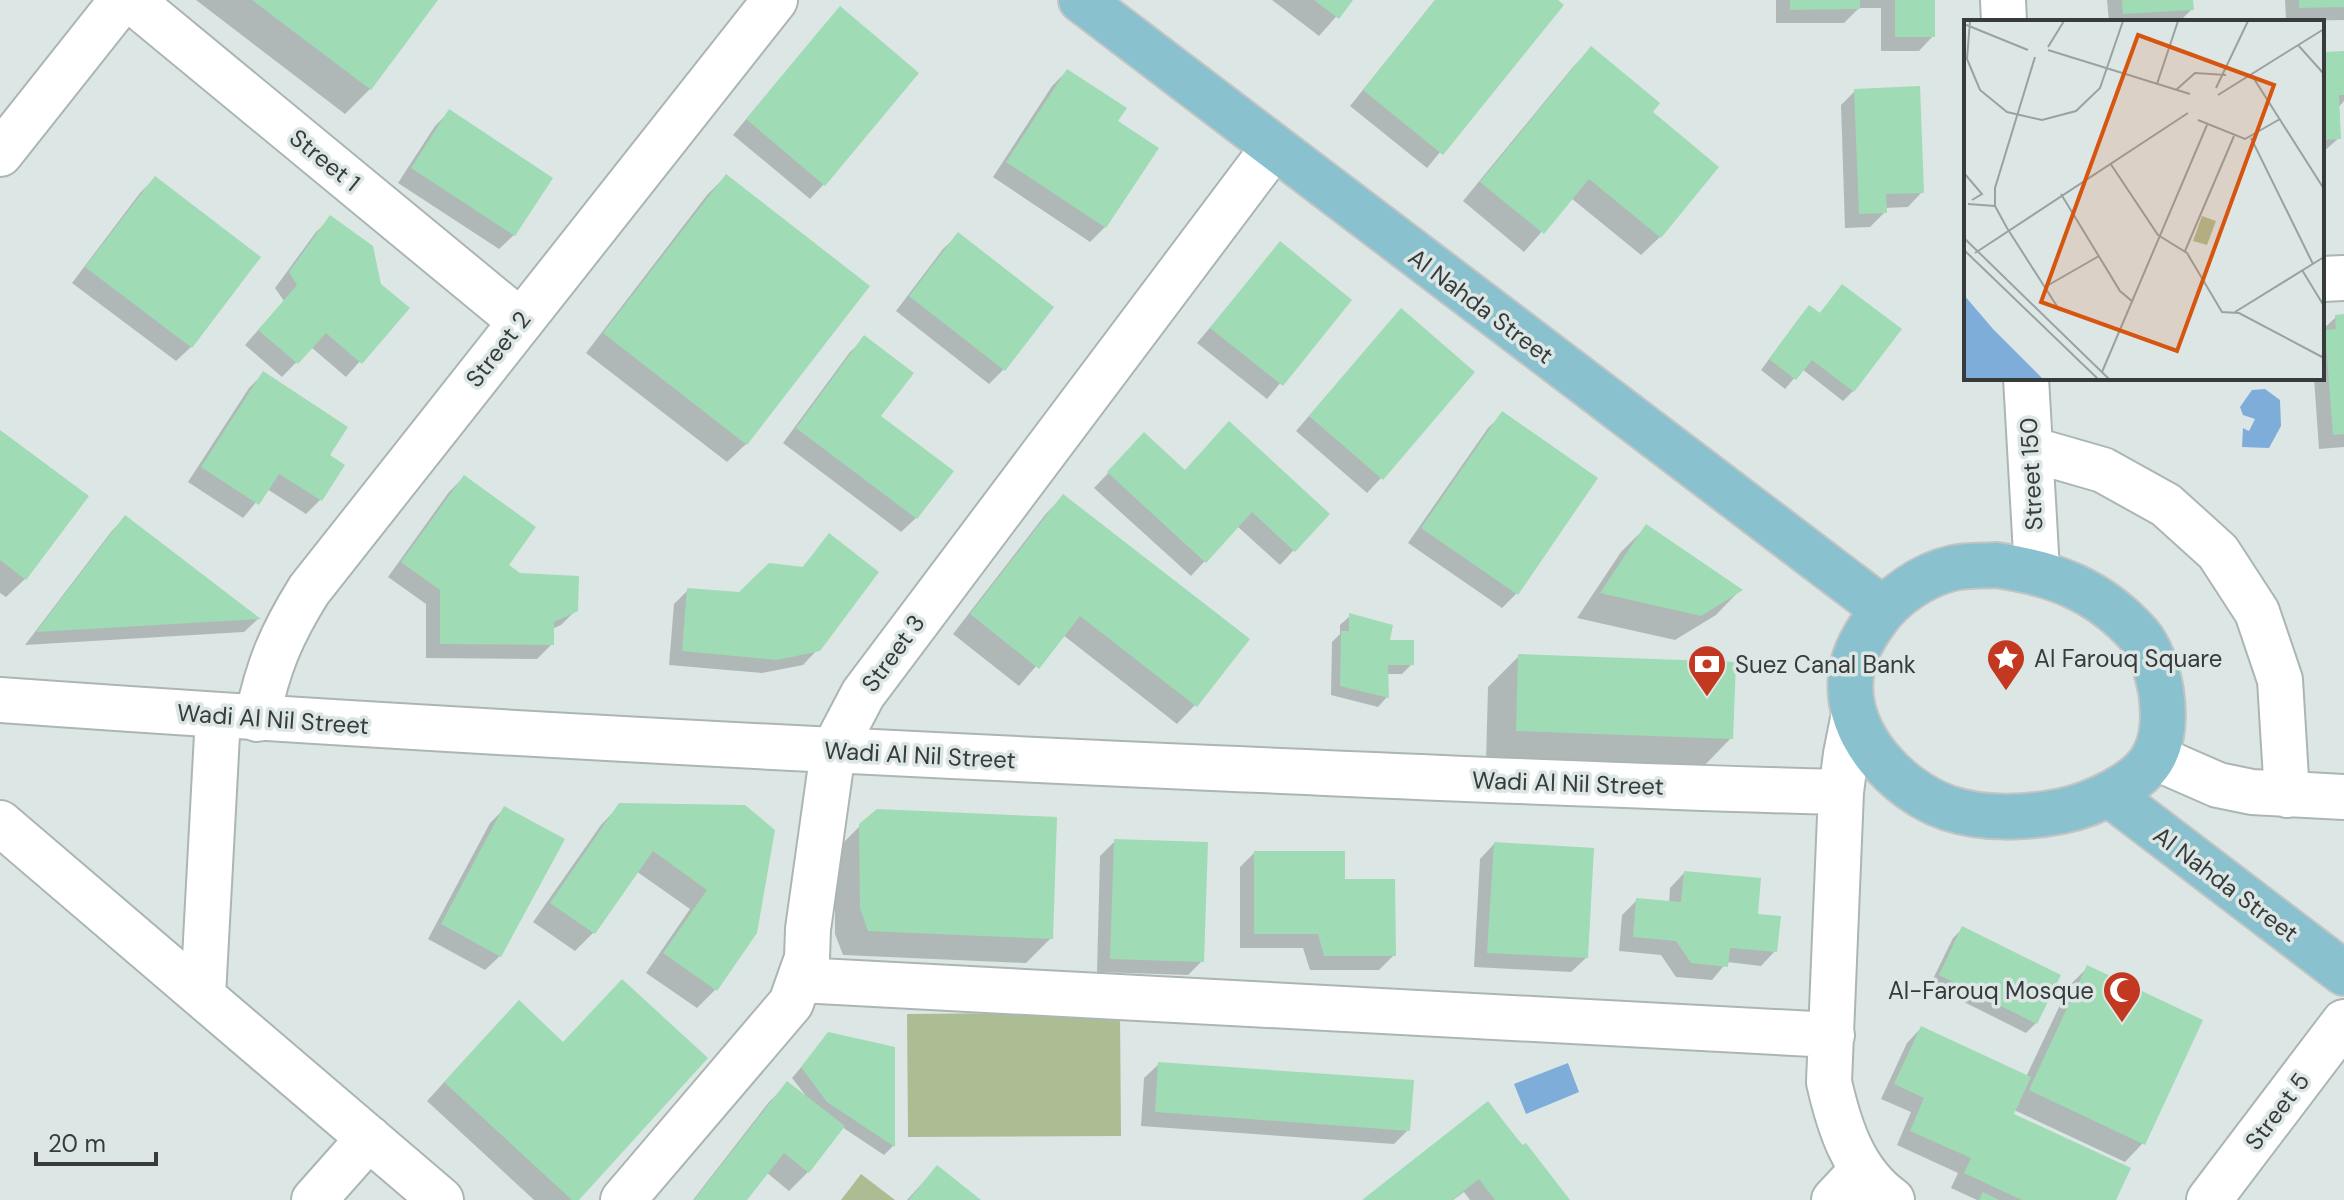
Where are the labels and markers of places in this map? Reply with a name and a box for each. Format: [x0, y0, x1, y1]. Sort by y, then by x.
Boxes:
place icon: Al Farouq Square [1985, 637, 2027, 692]
bank icon: Suez Canal Bank [1686, 643, 1728, 698]
place label: Al Farouq Square [2034, 643, 2222, 674]
place label: Suez Canal Bank [1735, 649, 1916, 680]
mosque icon: Al-Farouq Mosque [2101, 969, 2143, 1024]
place label: Al-Farouq Mosque [1888, 975, 2094, 1006]

